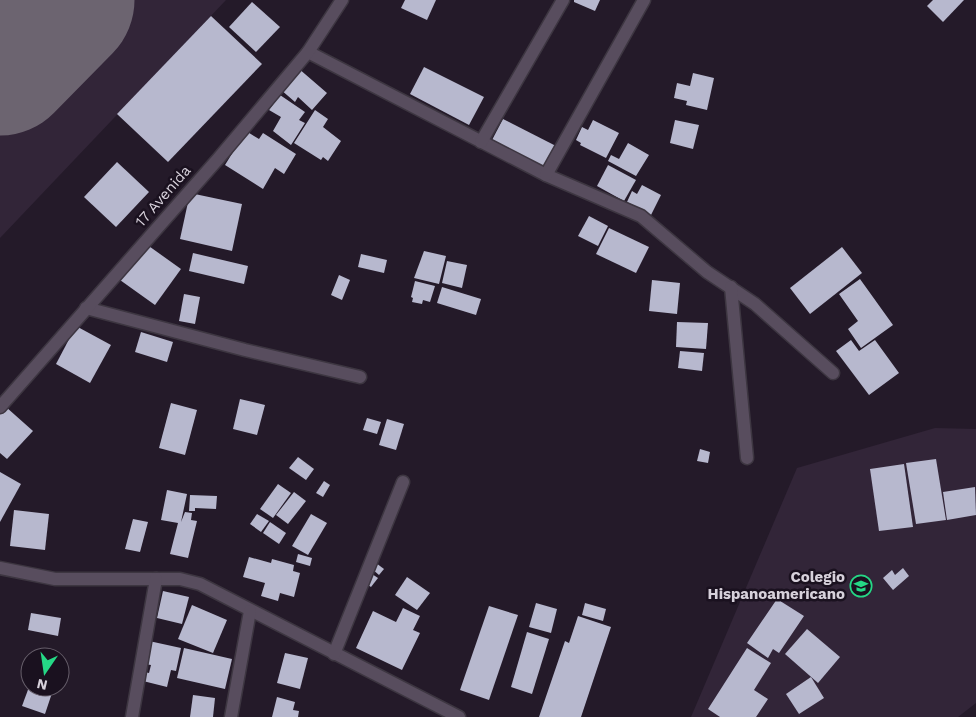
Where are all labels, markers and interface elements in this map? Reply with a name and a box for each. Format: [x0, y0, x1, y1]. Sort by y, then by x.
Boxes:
street label: 17 Avenida [131, 161, 195, 230]
place label: Colegio Hispanoamericano [708, 568, 845, 603]
school or university icon: Colegio Hispanoamericano [849, 574, 873, 598]
north arrow [20, 647, 70, 697]
text: N [35, 676, 49, 694]

